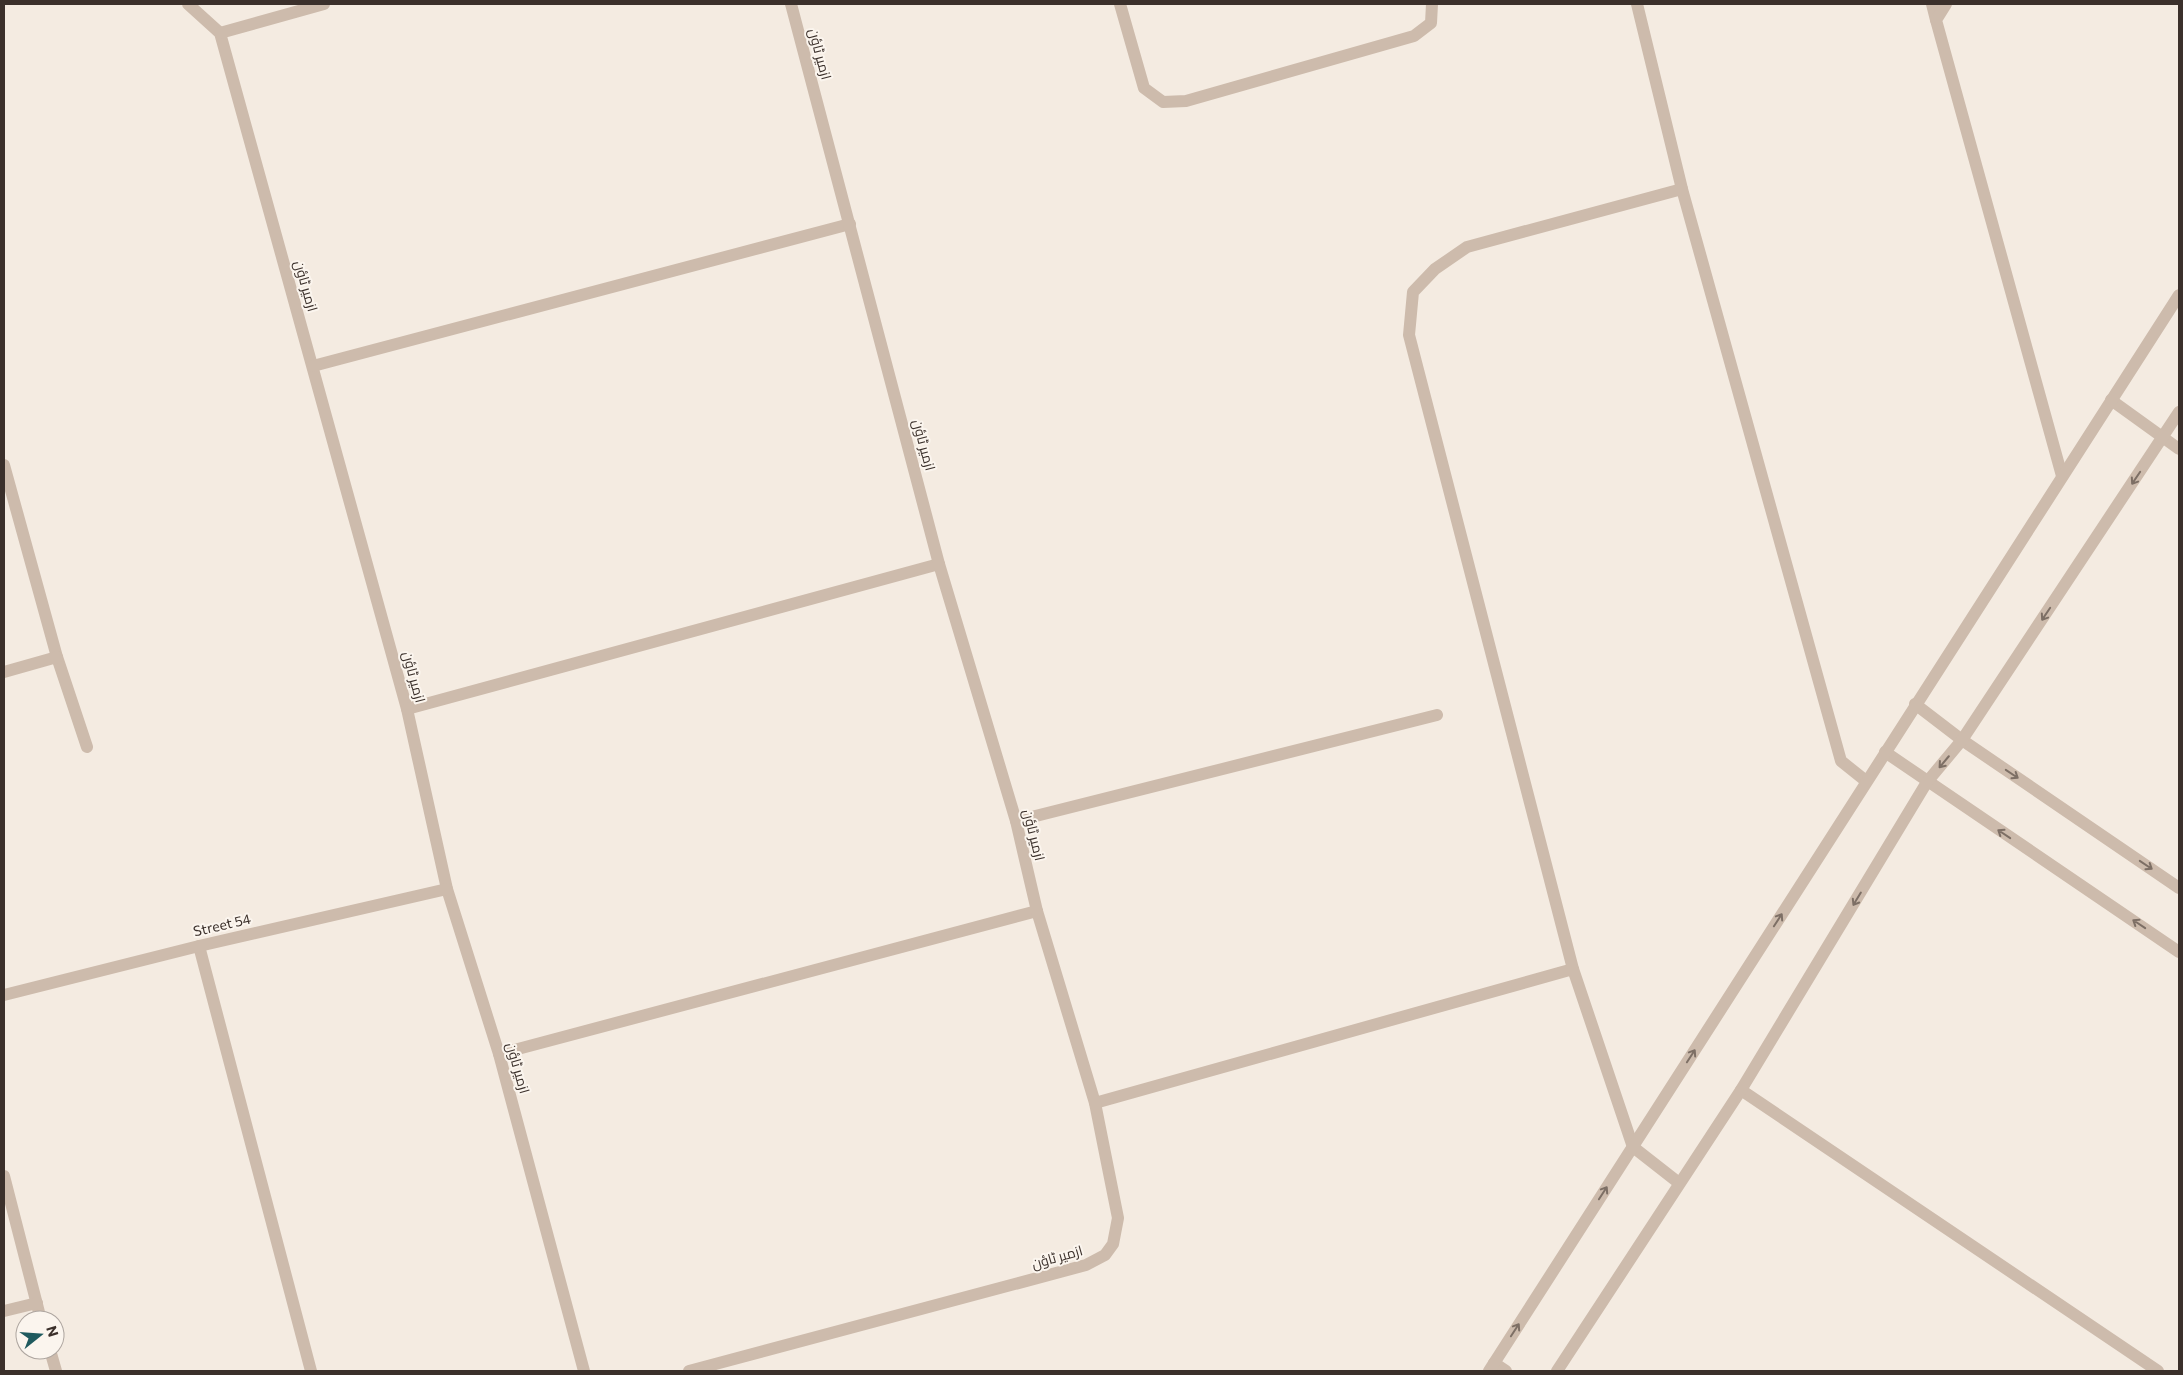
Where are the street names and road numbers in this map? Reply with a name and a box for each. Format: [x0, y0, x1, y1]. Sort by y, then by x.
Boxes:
street label: ازمیر ٹاؤن [806, 26, 835, 81]
street label: ازمیر ٹاؤن [291, 258, 322, 313]
street label: ازمیر ٹاؤن [910, 417, 939, 472]
street label: ازمیر ٹاؤن [400, 649, 429, 704]
street label: ازمیر ٹاؤن [1020, 807, 1049, 862]
street label: Street 54 [191, 909, 253, 939]
street label: ازمیر ٹاؤن [503, 1040, 534, 1095]
street label: ازمیر ٹاؤن [1029, 1241, 1084, 1272]

